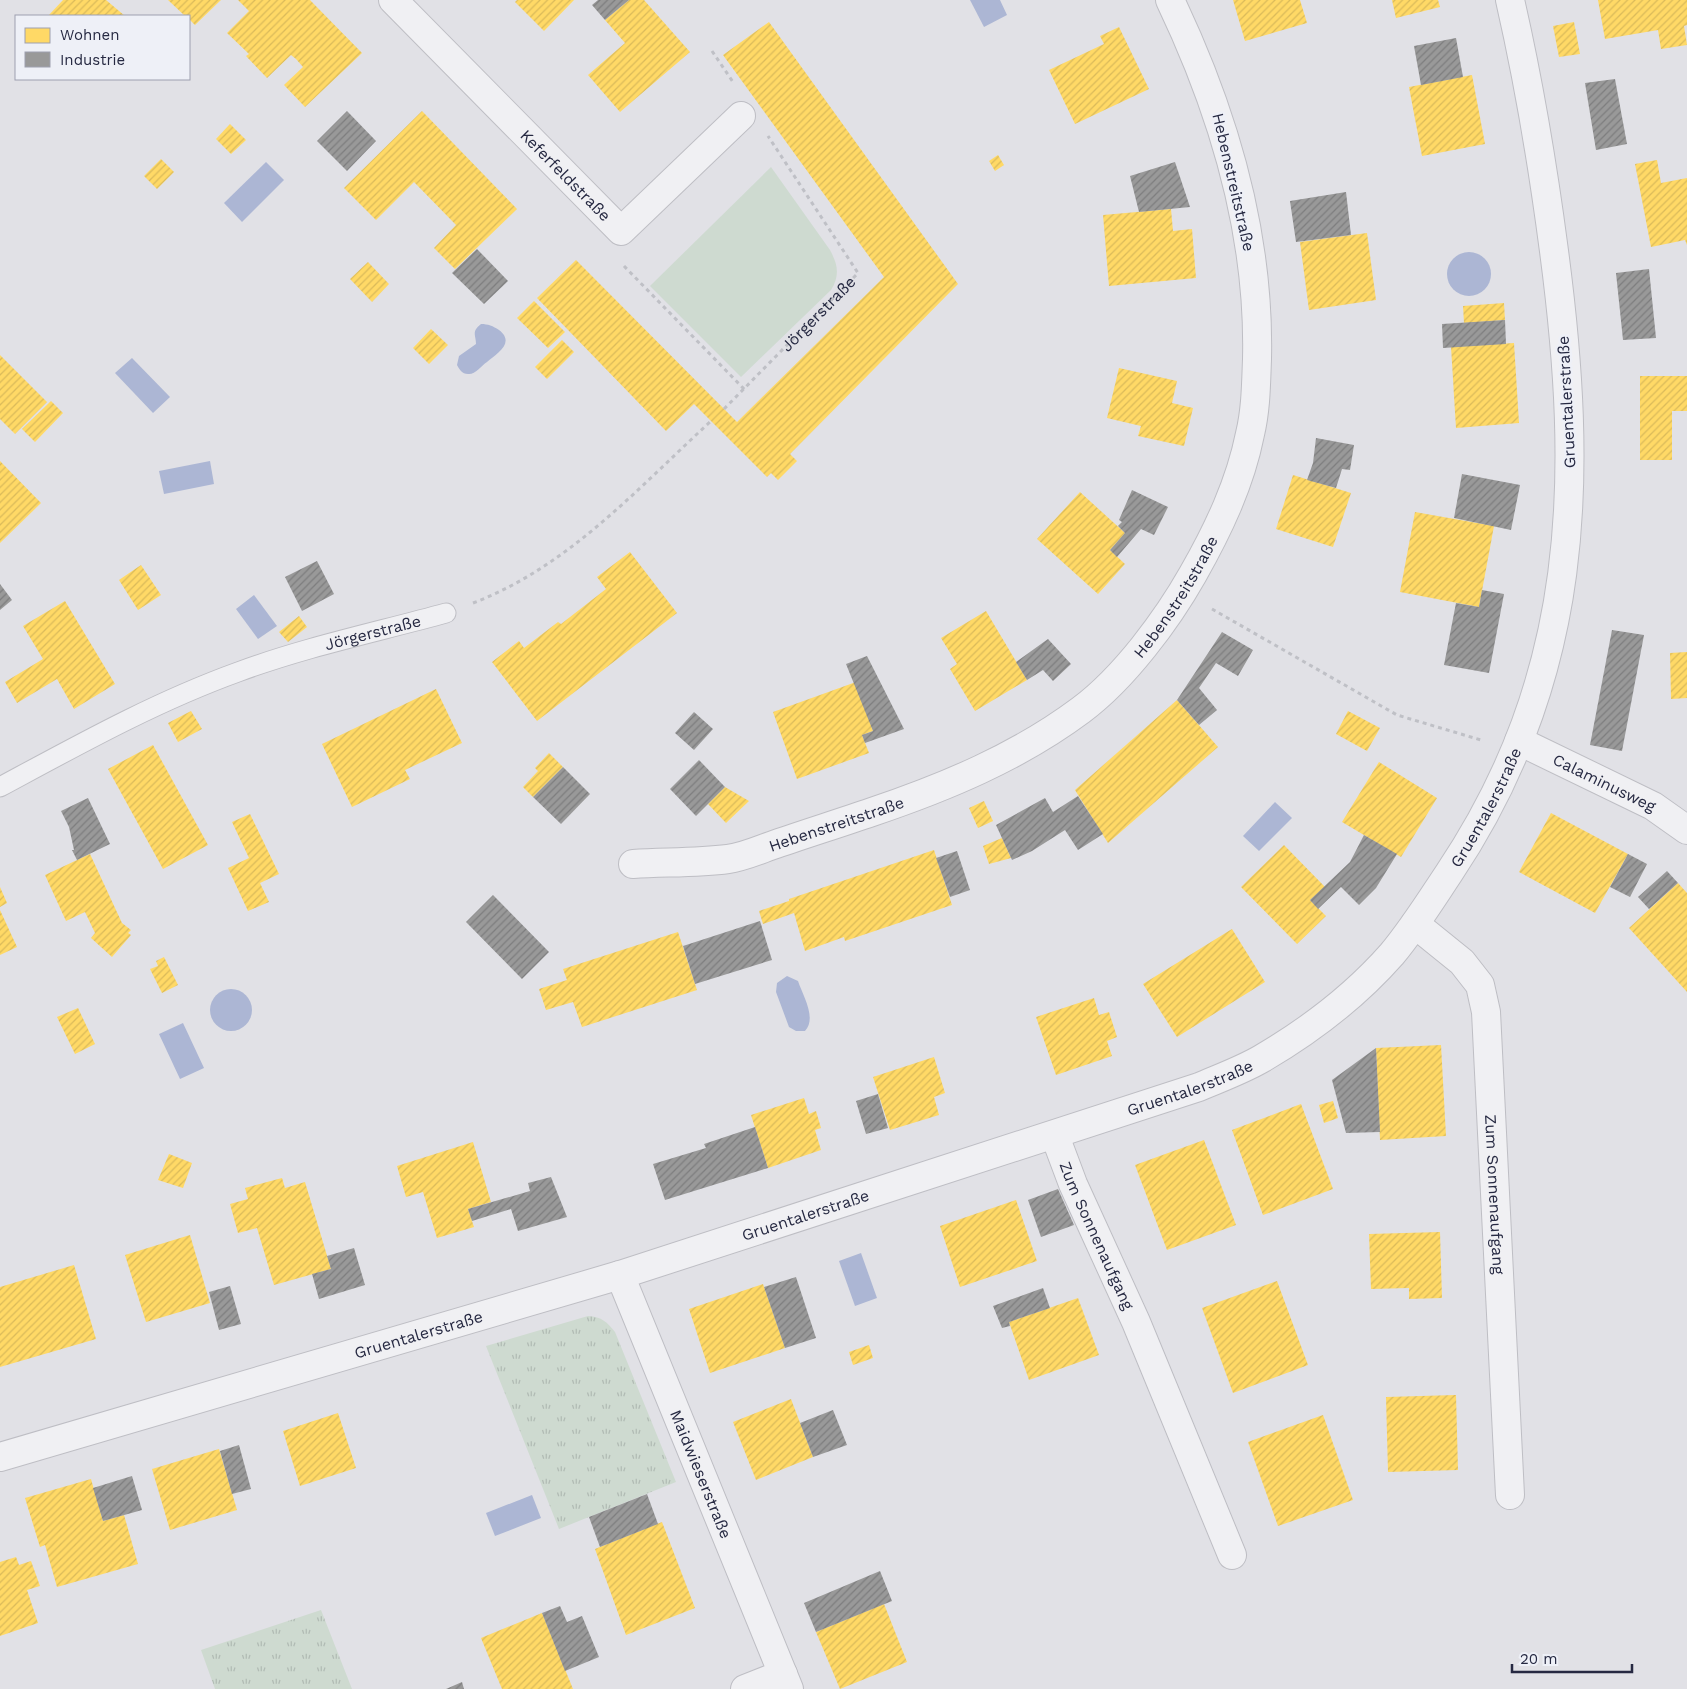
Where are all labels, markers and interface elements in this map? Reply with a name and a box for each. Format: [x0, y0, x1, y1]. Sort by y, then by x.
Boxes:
legend [15, 15, 190, 80]
text: Wohnen [60, 26, 119, 44]
text: Industrie [60, 51, 125, 69]
street label: Hebenstreitstraße [1208, 111, 1259, 253]
street label: Keferfeldstraße [516, 126, 615, 225]
street label: Jörgerstraße [777, 272, 860, 356]
street label: Gruentalerstraße [1554, 335, 1579, 469]
street label: Hebenstreitstraße [1130, 533, 1222, 662]
street label: Jörgerstraße [323, 611, 423, 654]
street label: Gruentalerstraße [1446, 745, 1525, 871]
street label: Calaminusweg [1550, 750, 1659, 816]
street label: Hebenstreitstraße [766, 793, 907, 856]
street label: Gruentalerstraße [1125, 1056, 1256, 1120]
street label: Zum Sonnenaufgang [1481, 1114, 1508, 1275]
street label: Zum Sonnenaufgang [1055, 1159, 1138, 1313]
street label: Gruentalerstraße [739, 1186, 872, 1245]
street label: Gruentalerstraße [352, 1307, 485, 1362]
street label: Maidwieserstraße [666, 1407, 736, 1541]
scale bar [1512, 1642, 1632, 1674]
text: 20 m [1520, 1650, 1558, 1668]

